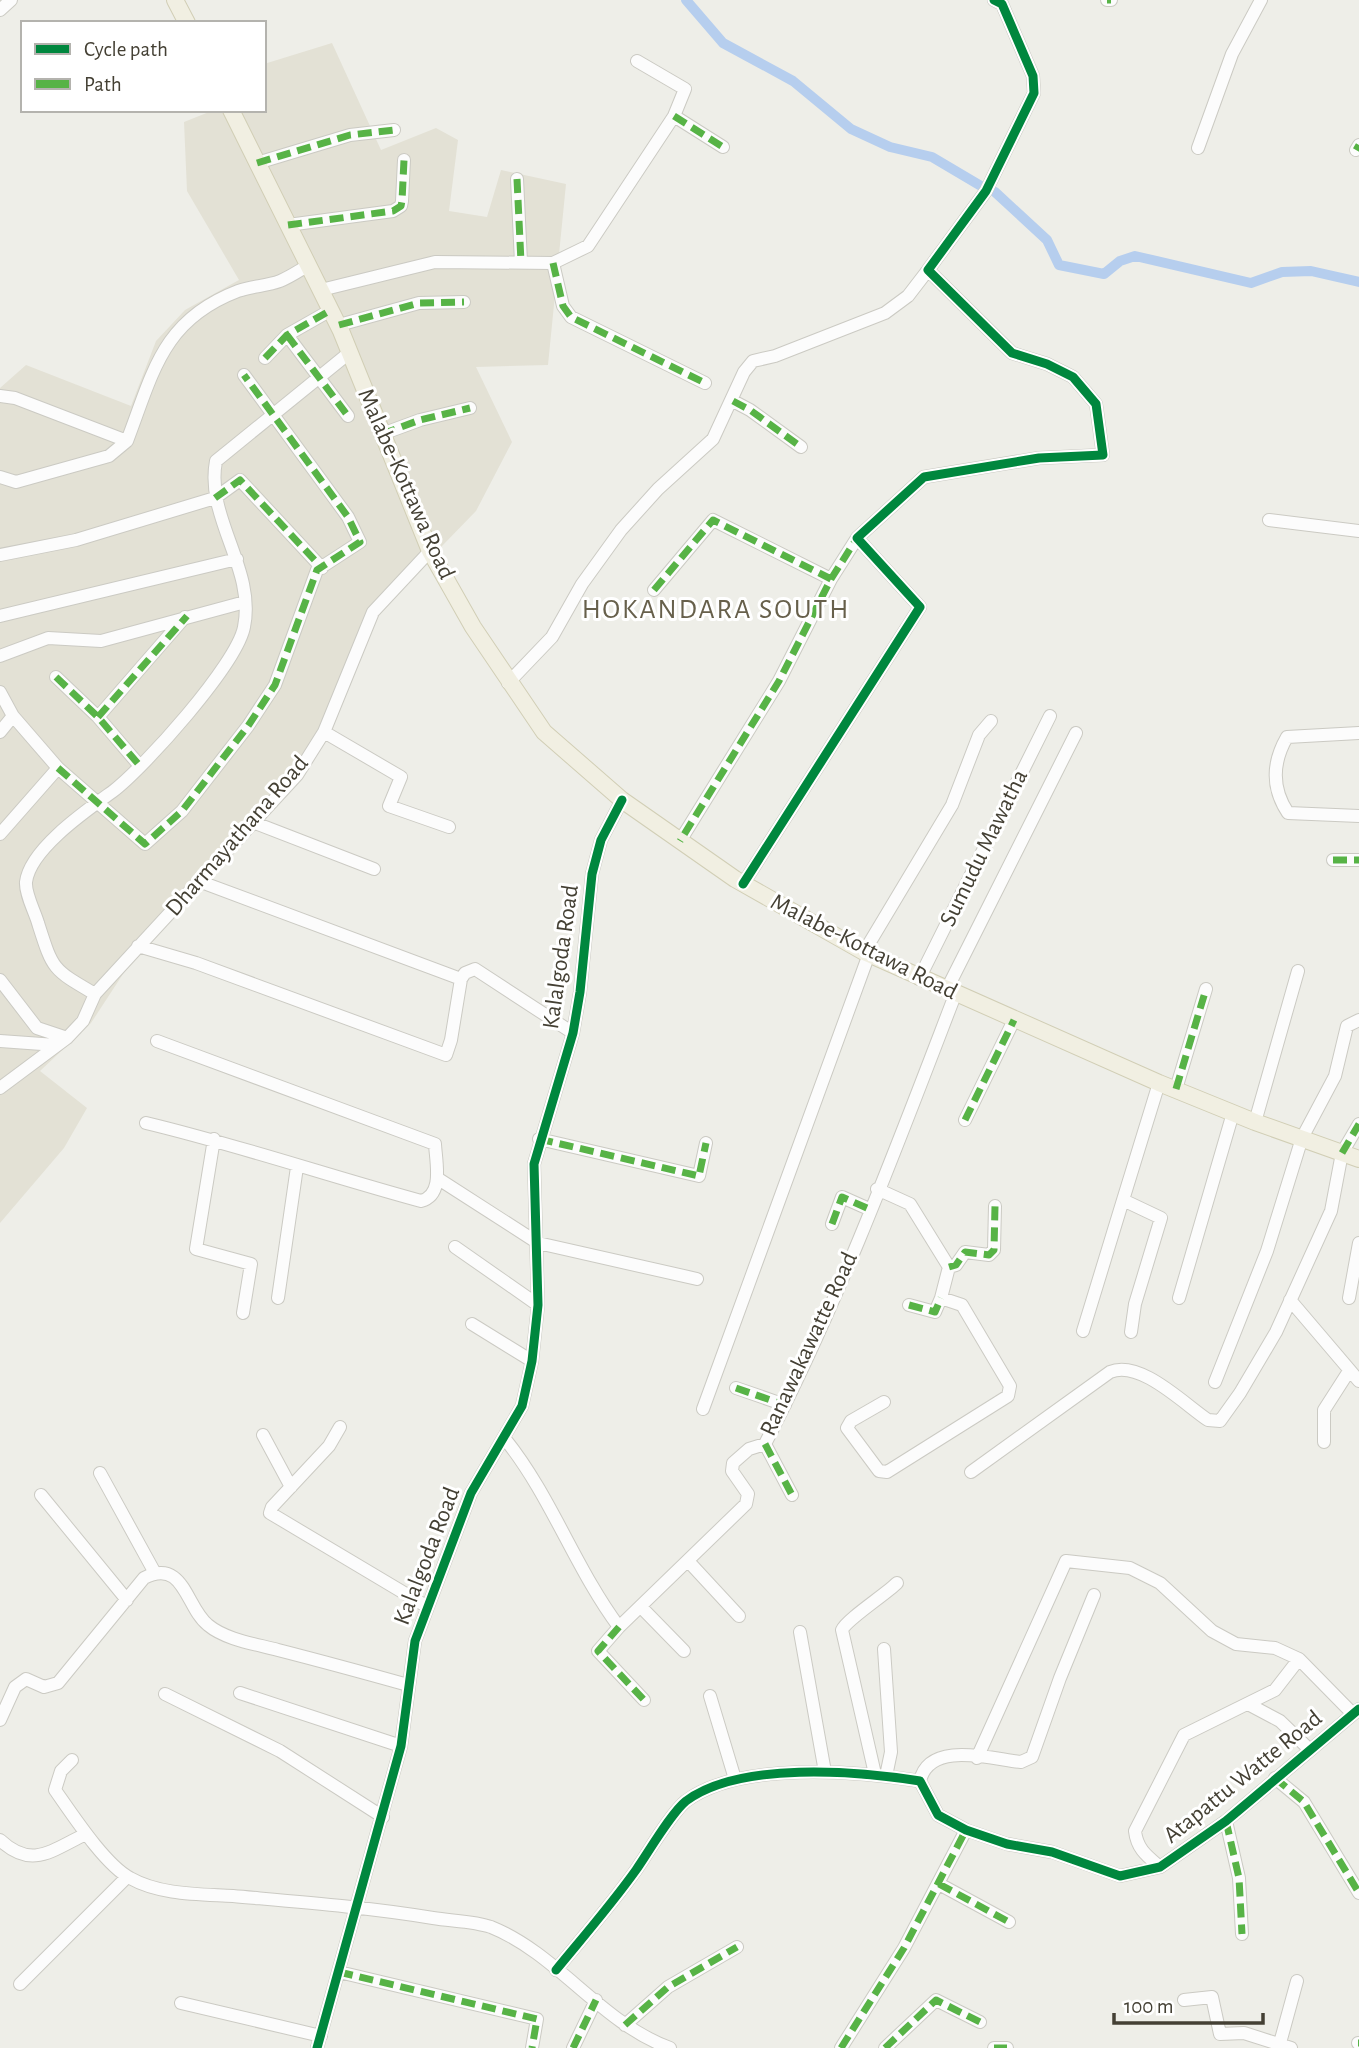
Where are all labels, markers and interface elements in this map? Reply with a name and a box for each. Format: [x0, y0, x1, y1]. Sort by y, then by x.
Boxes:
legend [21, 21, 266, 112]
text: Cycle path [84, 39, 168, 60]
text: Path [84, 74, 122, 95]
street label: Malabe-Kottawa Road [353, 385, 459, 583]
district label: HOKANDARA SOUTH [582, 596, 850, 624]
street label: Dharmayathana Road [161, 751, 313, 921]
street label: Sumudu Mawatha [936, 766, 1032, 930]
street label: Kalalgoda Road [539, 883, 583, 1031]
street label: Malabe-Kottawa Road [767, 890, 961, 1004]
street label: Ranawakawatte Road [756, 1248, 862, 1440]
street label: Kalalgoda Road [390, 1484, 464, 1628]
street label: Atapattu Watte Road [1159, 1706, 1327, 1848]
scale bar [1114, 1982, 1263, 2026]
text: 100 m [1124, 1996, 1174, 2017]

